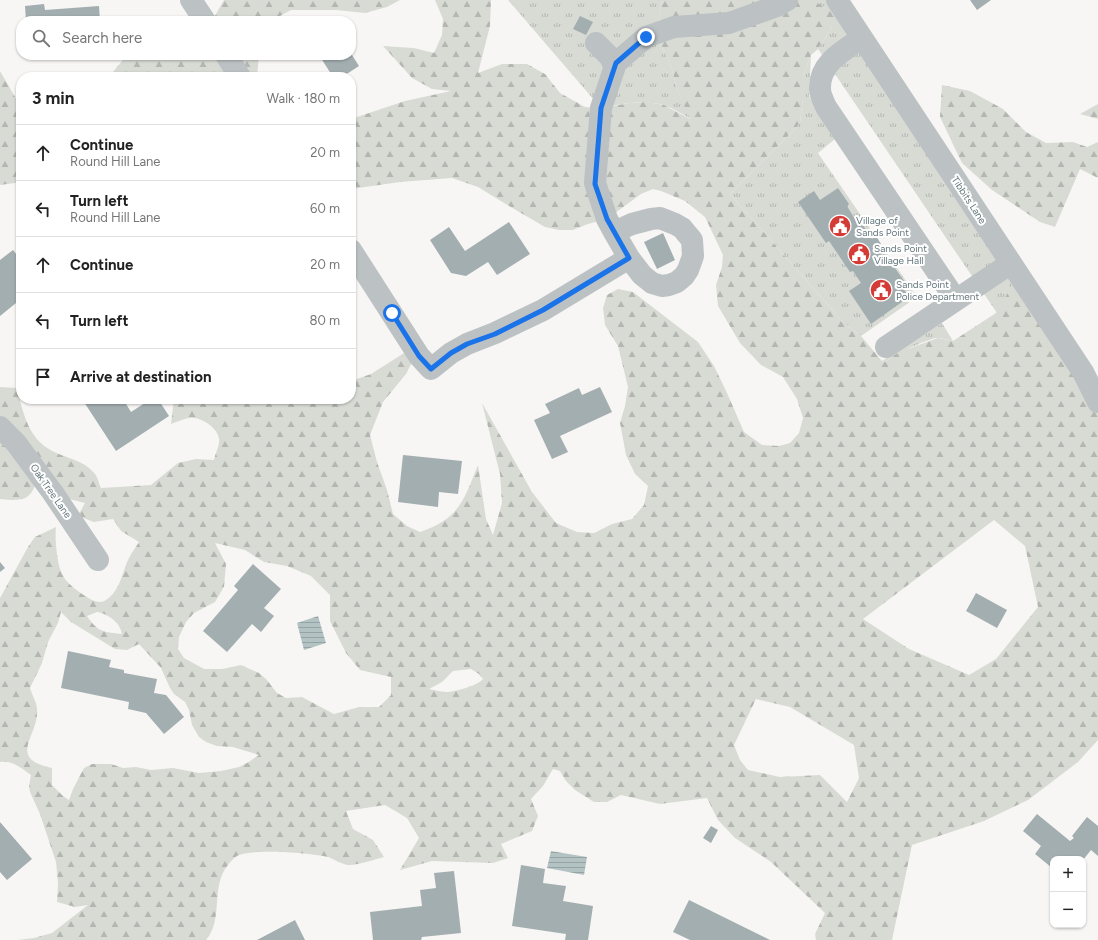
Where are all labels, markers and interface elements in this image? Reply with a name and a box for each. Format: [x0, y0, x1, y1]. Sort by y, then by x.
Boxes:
search box [16, 16, 356, 60]
icon: search [30, 27, 52, 49]
route end [637, 28, 655, 46]
text: Search here [62, 29, 142, 47]
text: 3 min [32, 88, 74, 108]
text: Walk · 180 m [267, 91, 340, 106]
text: Continue [70, 136, 133, 154]
icon: ahead [32, 142, 54, 164]
text: 20 m [310, 145, 340, 160]
text: Round Hill Lane [70, 154, 160, 169]
street label: Tibbits Lane [949, 174, 989, 227]
text: Turn left [70, 192, 128, 210]
icon: left [32, 198, 54, 220]
text: 60 m [310, 201, 340, 216]
text: Round Hill Lane [70, 210, 160, 225]
public building icon: Village of Sands Point [827, 213, 853, 239]
place label: Village of Sands Point [856, 214, 909, 239]
public building icon: Sands Point Village Hall [846, 241, 872, 267]
place label: Sands Point Village Hall [874, 242, 927, 267]
icon: ahead [32, 254, 54, 276]
text: Continue [70, 256, 133, 274]
text: 20 m [310, 257, 340, 272]
public building icon: Sands Point Police Department [868, 277, 894, 303]
place label: Sands Point Police Department [896, 278, 979, 303]
route start [383, 304, 401, 322]
icon: left [32, 310, 54, 332]
text: Turn left [70, 312, 128, 330]
text: 80 m [309, 313, 340, 328]
icon: arrive [32, 366, 54, 388]
text: Arrive at destination [70, 368, 211, 386]
street label: Oak Tree Lane [28, 461, 75, 521]
map controls [1050, 856, 1086, 928]
button: + [1050, 856, 1086, 892]
button: − [1050, 892, 1086, 928]

